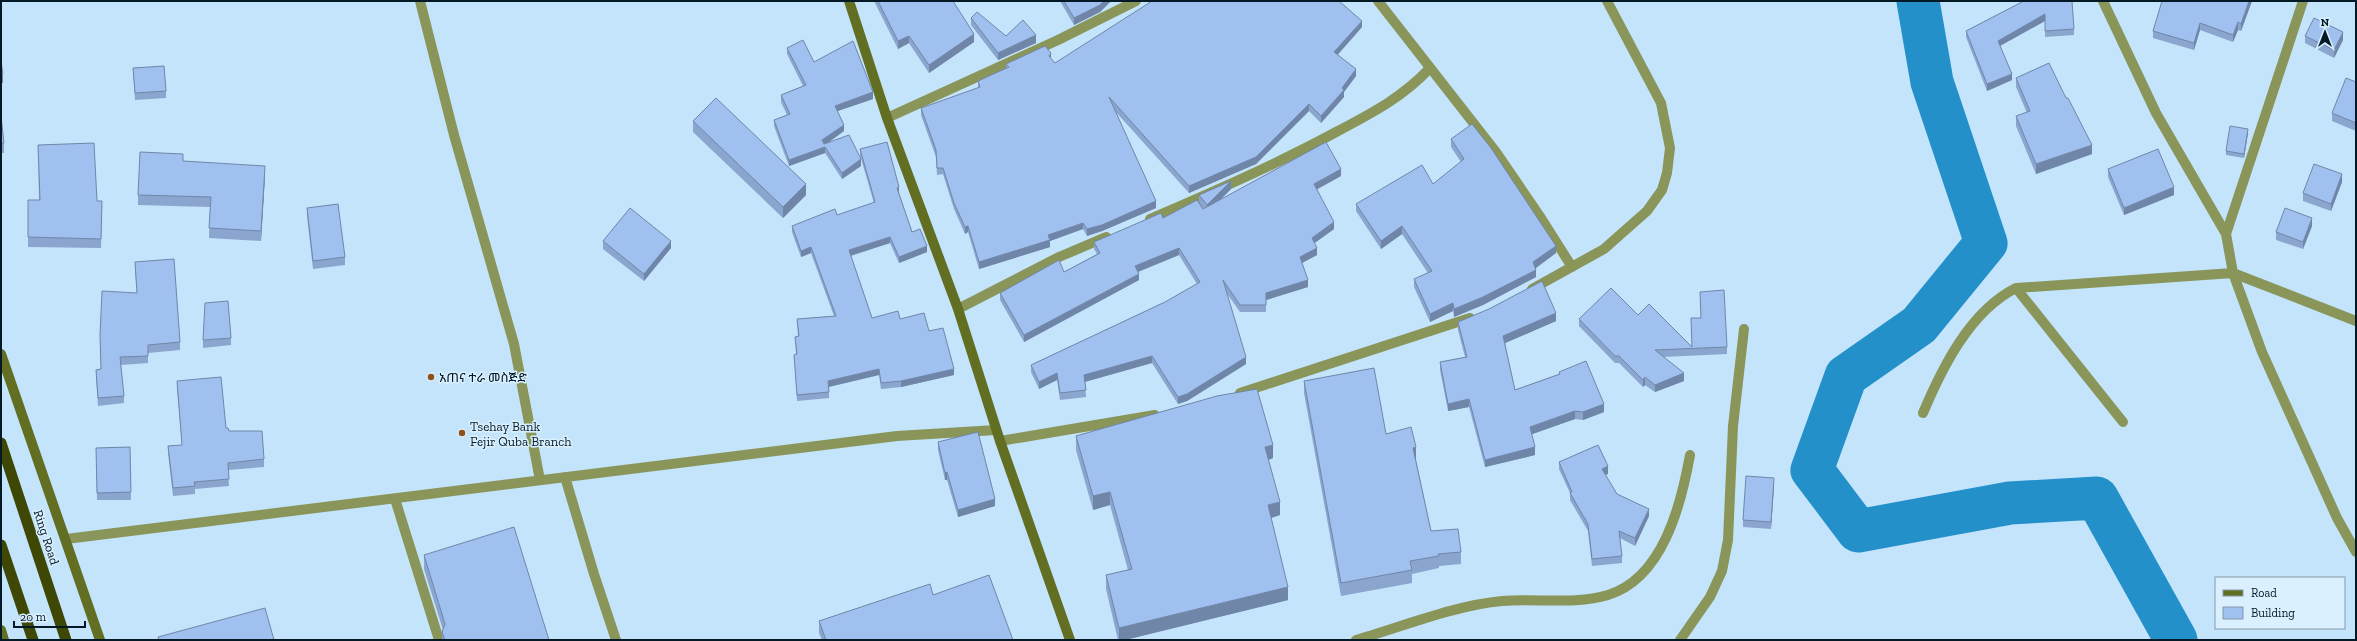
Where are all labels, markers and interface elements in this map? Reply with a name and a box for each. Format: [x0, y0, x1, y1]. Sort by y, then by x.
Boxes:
north arrow [2305, 12, 2345, 52]
text: N [2321, 16, 2330, 29]
place label: አጠና ተራ መስጅድ [439, 370, 528, 385]
marker: አጠና ተራ መስጅድ [426, 372, 436, 382]
place label: Tsehay Bank Fejir Quba Branch [470, 419, 572, 450]
marker: Tsehay Bank Fejir Quba Branch [457, 428, 467, 438]
street label: Ring Road [31, 508, 62, 567]
legend [2215, 577, 2345, 629]
text: Road [2251, 586, 2277, 600]
scale bar [14, 603, 85, 629]
text: Building [2251, 606, 2295, 620]
text: 20 m [20, 610, 47, 624]

